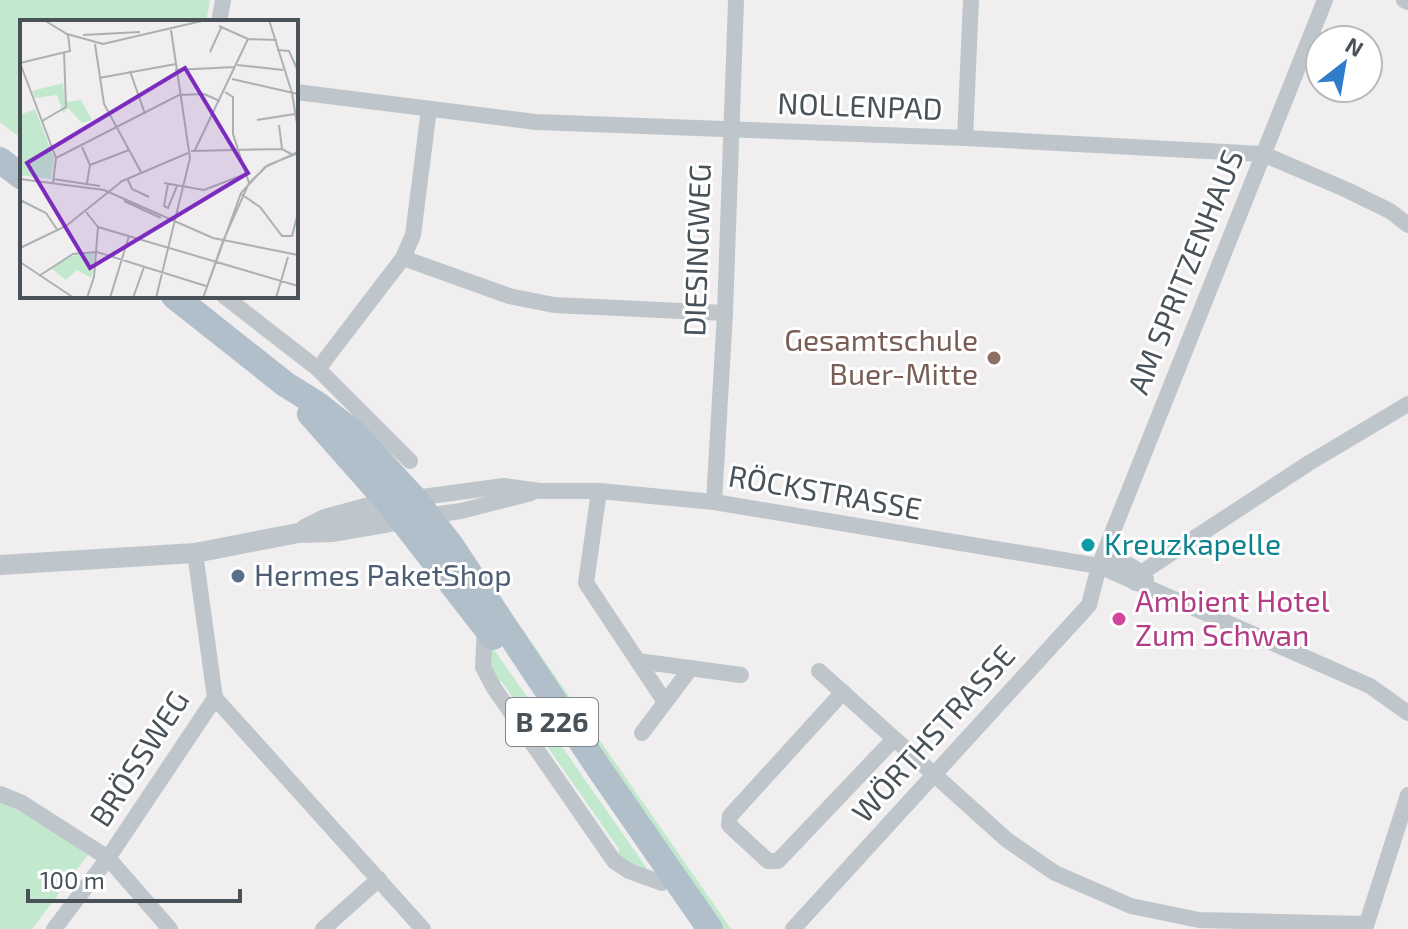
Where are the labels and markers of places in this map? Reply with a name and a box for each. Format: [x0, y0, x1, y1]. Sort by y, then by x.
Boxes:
place label: Gesamtschule Buer-Mitte [784, 321, 978, 391]
marker: Gesamtschule Buer-Mitte [985, 349, 1003, 367]
place label: Kreuzkapelle [1104, 525, 1281, 561]
marker: Kreuzkapelle [1079, 536, 1097, 554]
place label: Hermes PaketShop [254, 556, 512, 592]
marker: Hermes PaketShop [229, 567, 247, 585]
place label: Ambient Hotel Zum Schwan [1135, 582, 1330, 652]
marker: Ambient Hotel Zum Schwan [1110, 610, 1128, 628]

